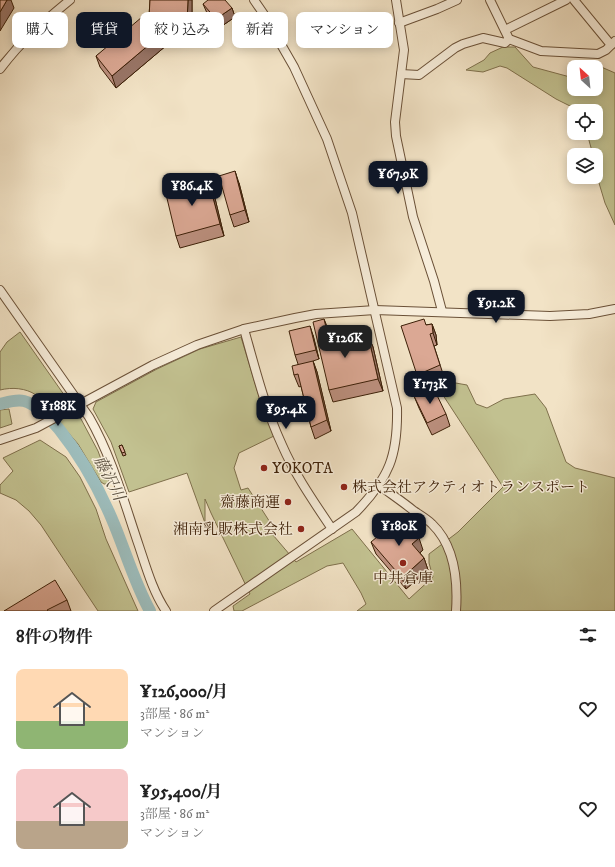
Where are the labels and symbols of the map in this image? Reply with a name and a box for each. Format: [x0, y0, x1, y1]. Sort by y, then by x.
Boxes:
north arrow [567, 60, 603, 96]
pin: ¥67.9K [365, 161, 431, 195]
pin: ¥86.4K [159, 173, 225, 207]
pin: ¥91.2K [463, 290, 529, 324]
pin: ¥126K [317, 325, 373, 359]
pin: ¥173K [402, 371, 458, 405]
pin: ¥188K [30, 393, 86, 427]
pin: ¥95.4K [253, 396, 319, 430]
water label: 藤沢川 [89, 452, 130, 506]
place label: YOKOTA [272, 459, 333, 478]
marker: YOKOTA [259, 463, 269, 473]
place label: 株式会社アクティオトランスポート [352, 478, 590, 497]
marker: 株式会社アクティオトランスポート [339, 482, 349, 492]
place label: 齋藤商運 [220, 493, 280, 512]
marker: 齋藤商運 [283, 497, 293, 507]
pin: ¥180K [371, 513, 427, 547]
place label: 湘南乳販株式会社 [173, 520, 293, 539]
marker: 湘南乳販株式会社 [296, 524, 306, 534]
marker: 中井倉庫 [398, 558, 408, 568]
place label: 中井倉庫 [373, 569, 433, 588]

